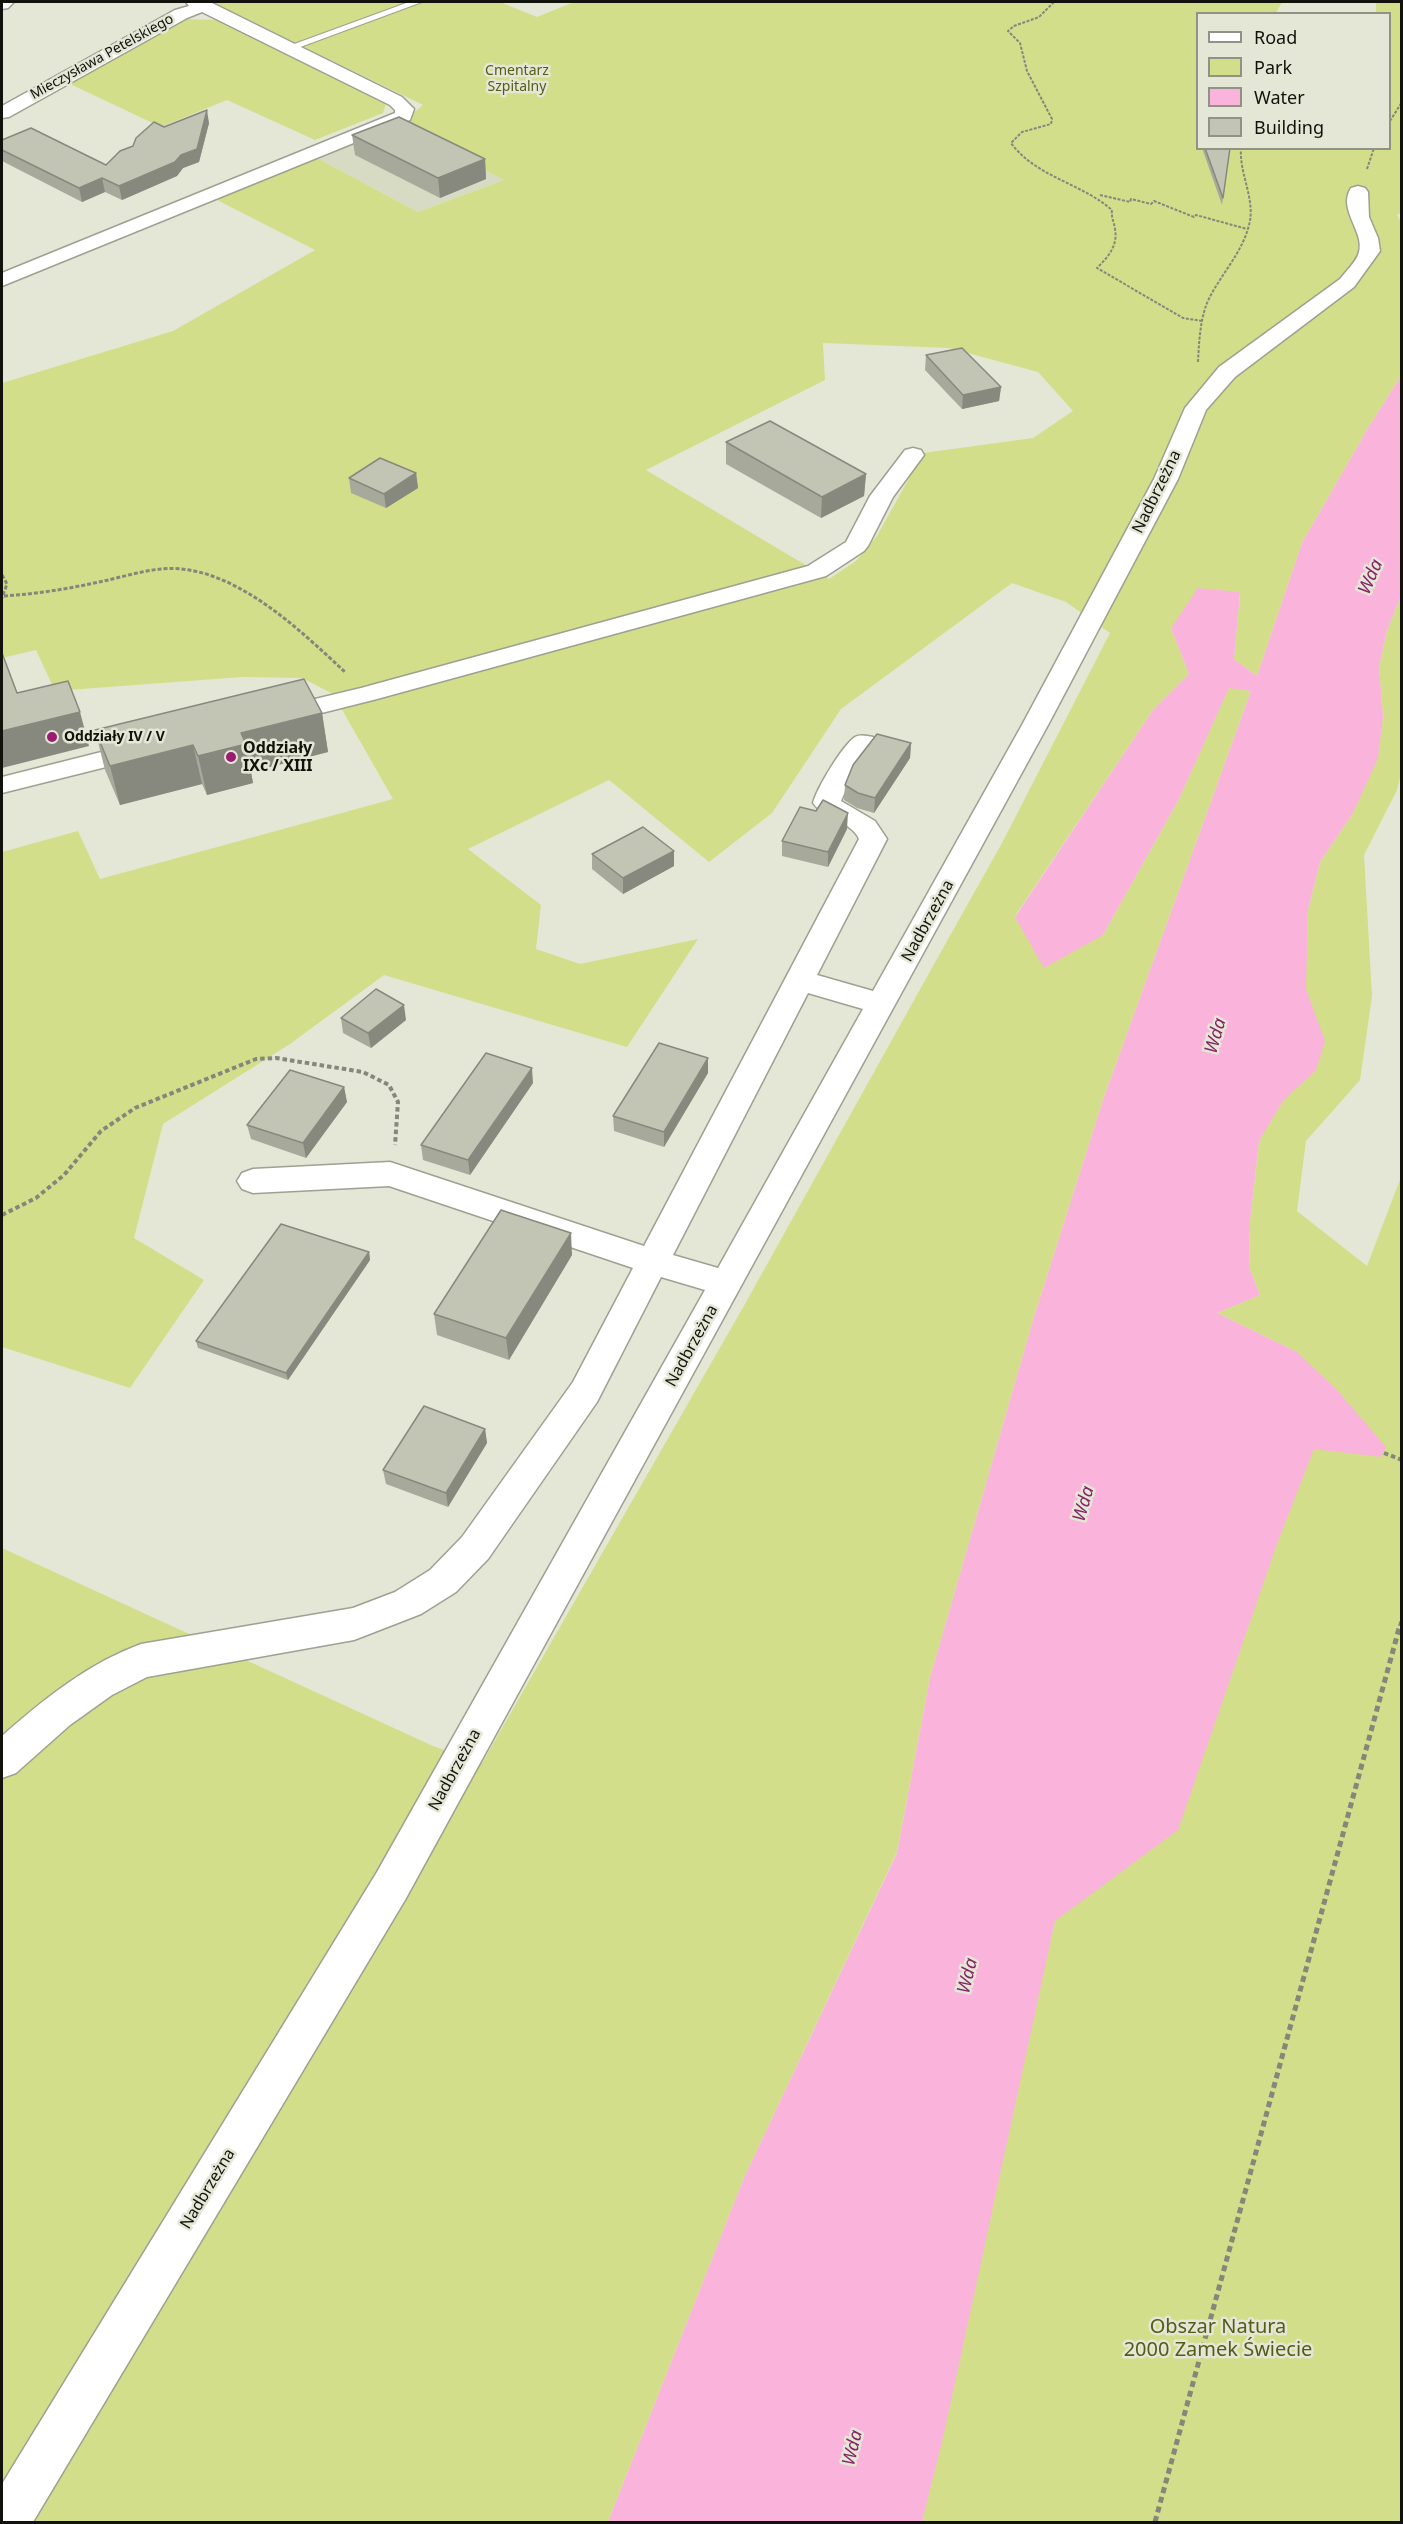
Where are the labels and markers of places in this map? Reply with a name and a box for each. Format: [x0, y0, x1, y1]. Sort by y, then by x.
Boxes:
place label: Oddziały IV / V [64, 729, 165, 745]
marker: Oddziały IV / V [45, 730, 59, 744]
place label: Oddziały IXc / XIII [243, 738, 313, 776]
marker: Oddziały IXc / XIII [224, 750, 238, 764]

